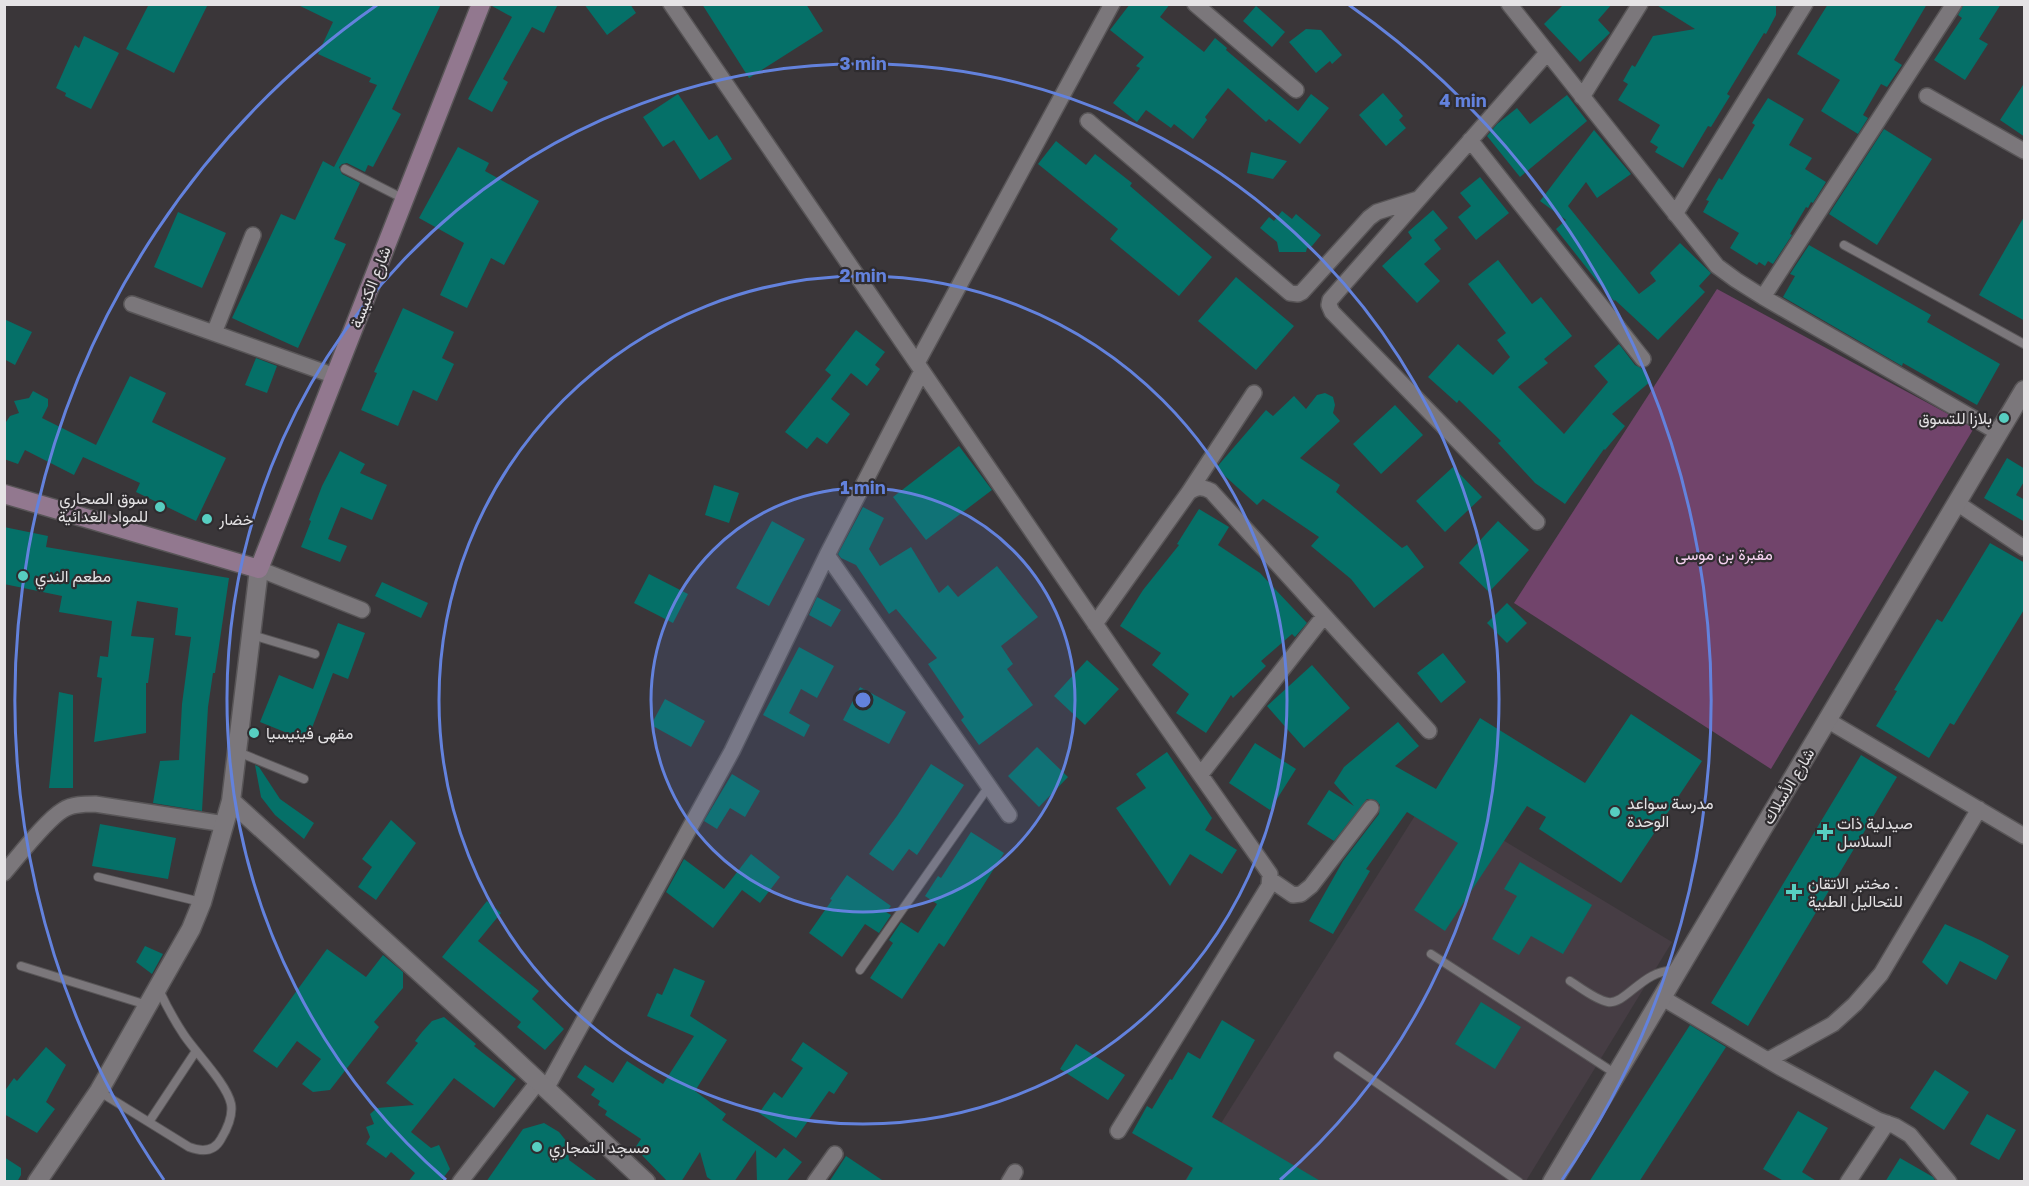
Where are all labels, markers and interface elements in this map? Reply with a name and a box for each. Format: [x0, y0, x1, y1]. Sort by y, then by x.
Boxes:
text: 3 min [839, 52, 887, 74]
text: 4 min [1439, 89, 1487, 111]
street label: شارع الكنيسة [345, 243, 397, 331]
text: 2 min [839, 264, 887, 286]
place label: بلازا للتسوق [1918, 408, 1992, 429]
marker: بلازا للتسوق [1997, 411, 2011, 425]
text: 1 min [840, 476, 886, 498]
place label: سوق الصحاري للمواد الغدائية [58, 488, 148, 527]
marker: سوق الصحاري للمواد الغدائية [153, 500, 167, 514]
place label: خضار [218, 509, 253, 530]
marker: خضار [200, 512, 214, 526]
park label: مقبرة بن موسى [1675, 544, 1773, 565]
place label: مطعم الندي [35, 566, 111, 590]
marker: مطعم الندي [16, 569, 30, 583]
centre of rings [853, 690, 873, 710]
place label: مقهى فينيسيا [266, 723, 353, 744]
marker: مقهى فينيسيا [247, 726, 261, 740]
street label: شارع الأسلاك [1757, 744, 1820, 829]
place label: مدرسة سواعد الوحدة [1627, 793, 1713, 832]
marker: مدرسة سواعد الوحدة [1608, 805, 1622, 819]
place label: صيدلية ذات السلاسل [1837, 813, 1913, 852]
marker: صيدلية ذات السلاسل [1818, 825, 1832, 839]
place label: مختبر اﻻتقان . للتحاليل الطبية [1808, 873, 1903, 912]
marker: مختبر اﻻتقان . للتحاليل الطبية [1785, 883, 1803, 901]
place label: مسجد التمجاري [549, 1137, 650, 1161]
marker: مسجد التمجاري [530, 1140, 544, 1154]

